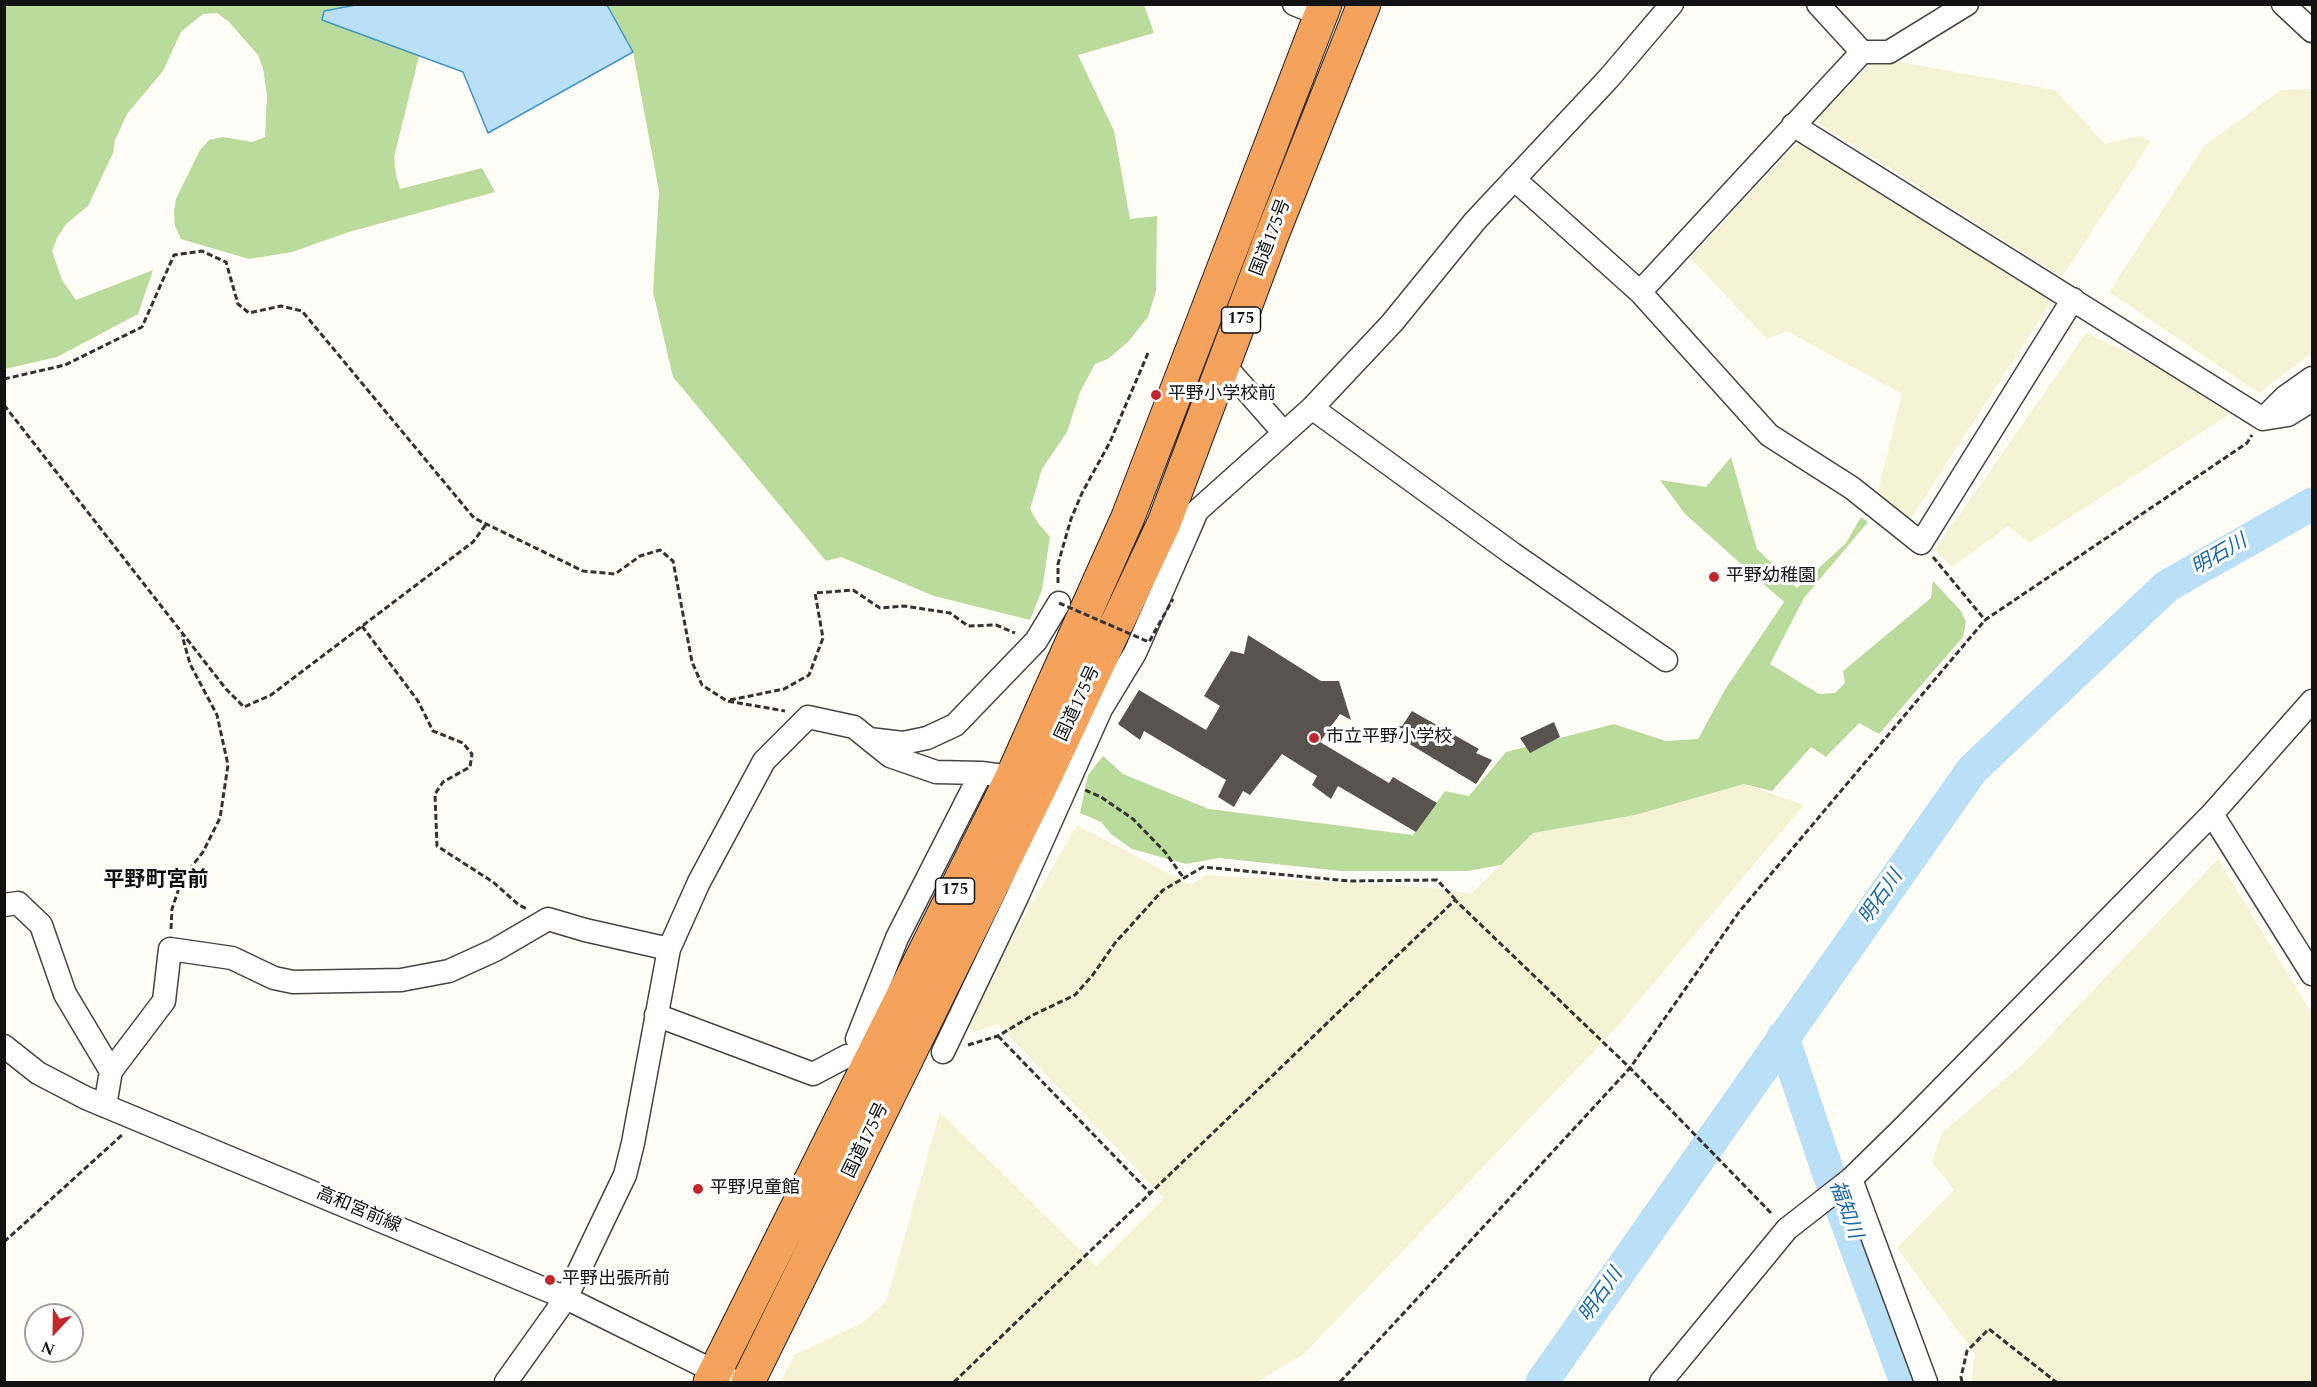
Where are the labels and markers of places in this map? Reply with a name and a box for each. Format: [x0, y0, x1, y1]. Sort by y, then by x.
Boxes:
place label: 平野小学校前 [1168, 384, 1276, 406]
marker: 平野小学校前 [1149, 388, 1163, 402]
place label: 平野幼稚園 [1726, 566, 1816, 588]
marker: 平野幼稚園 [1707, 570, 1721, 584]
place label: 市立平野小学校 [1326, 727, 1452, 749]
marker: 市立平野小学校 [1307, 731, 1321, 745]
place label: 平野児童館 [710, 1178, 800, 1200]
marker: 平野児童館 [691, 1182, 705, 1196]
place label: 平野出張所前 [562, 1269, 670, 1291]
marker: 平野出張所前 [543, 1273, 557, 1287]

